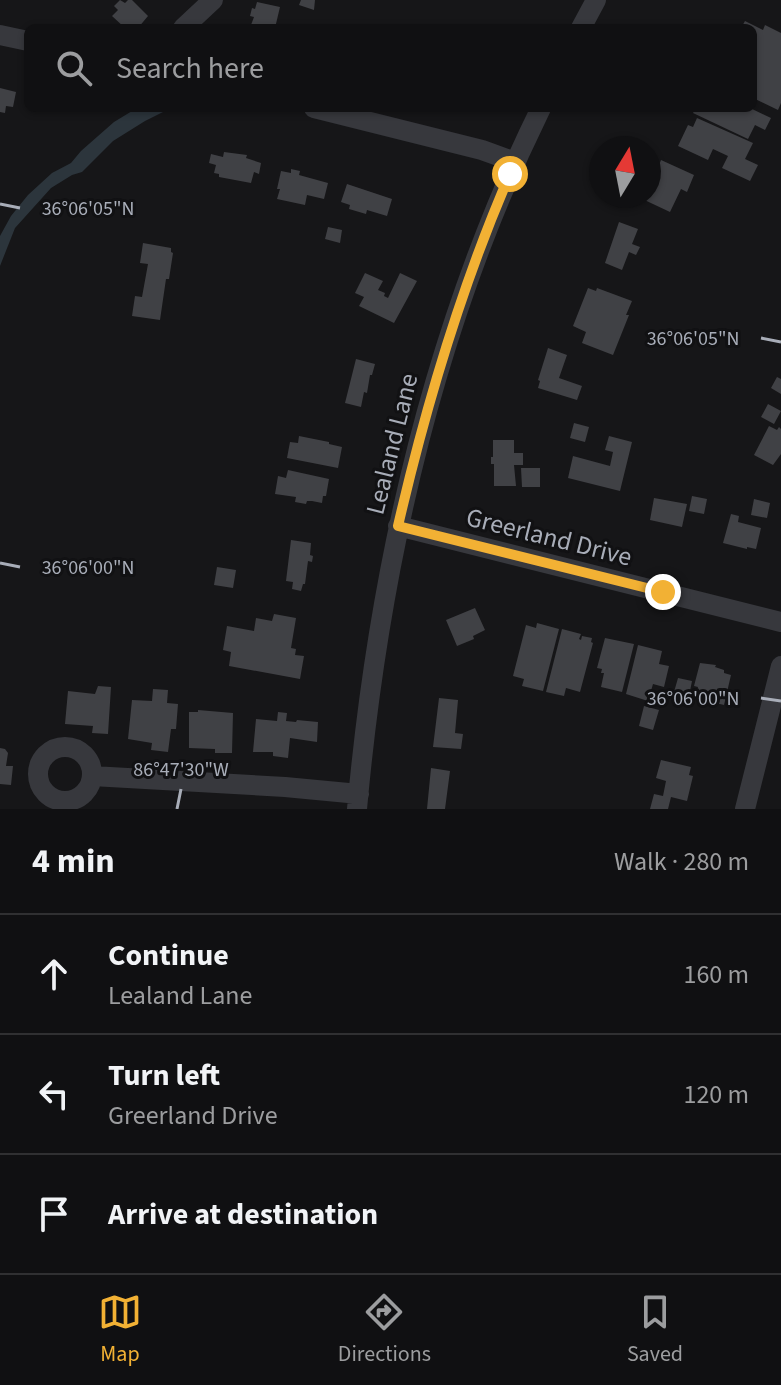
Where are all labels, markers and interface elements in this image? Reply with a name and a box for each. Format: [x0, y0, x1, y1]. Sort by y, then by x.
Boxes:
search box [24, 24, 757, 112]
icon: search [52, 46, 96, 90]
text: Search here [116, 47, 264, 90]
north arrow [589, 136, 661, 208]
route start [492, 156, 528, 192]
text: 36°06'05"N [42, 195, 134, 223]
text: 36°06'05"N [647, 325, 739, 353]
street label: Lealand Lane [357, 369, 427, 519]
street label: Greerland Drive [462, 499, 636, 575]
text: 36°06'00"N [42, 554, 134, 582]
route end [645, 574, 681, 610]
text: 36°06'00"N [647, 685, 739, 713]
text: 86°47'30"W [133, 756, 229, 784]
text: 4 min [32, 837, 115, 886]
text: Walk · 280 m [614, 843, 749, 880]
text: Continue [108, 934, 229, 977]
icon: ahead [32, 952, 76, 996]
text: 160 m [683, 956, 749, 993]
text: Lealand Lane [108, 977, 252, 1014]
text: Turn left [108, 1054, 220, 1097]
icon: left [32, 1072, 76, 1116]
text: 120 m [683, 1076, 749, 1113]
text: Greerland Drive [108, 1097, 278, 1134]
icon: arrive [32, 1192, 76, 1236]
text: Arrive at destination [108, 1193, 378, 1236]
tab: Map [98, 1290, 142, 1370]
tab: Directions [338, 1290, 431, 1370]
tab: Saved [627, 1290, 683, 1370]

